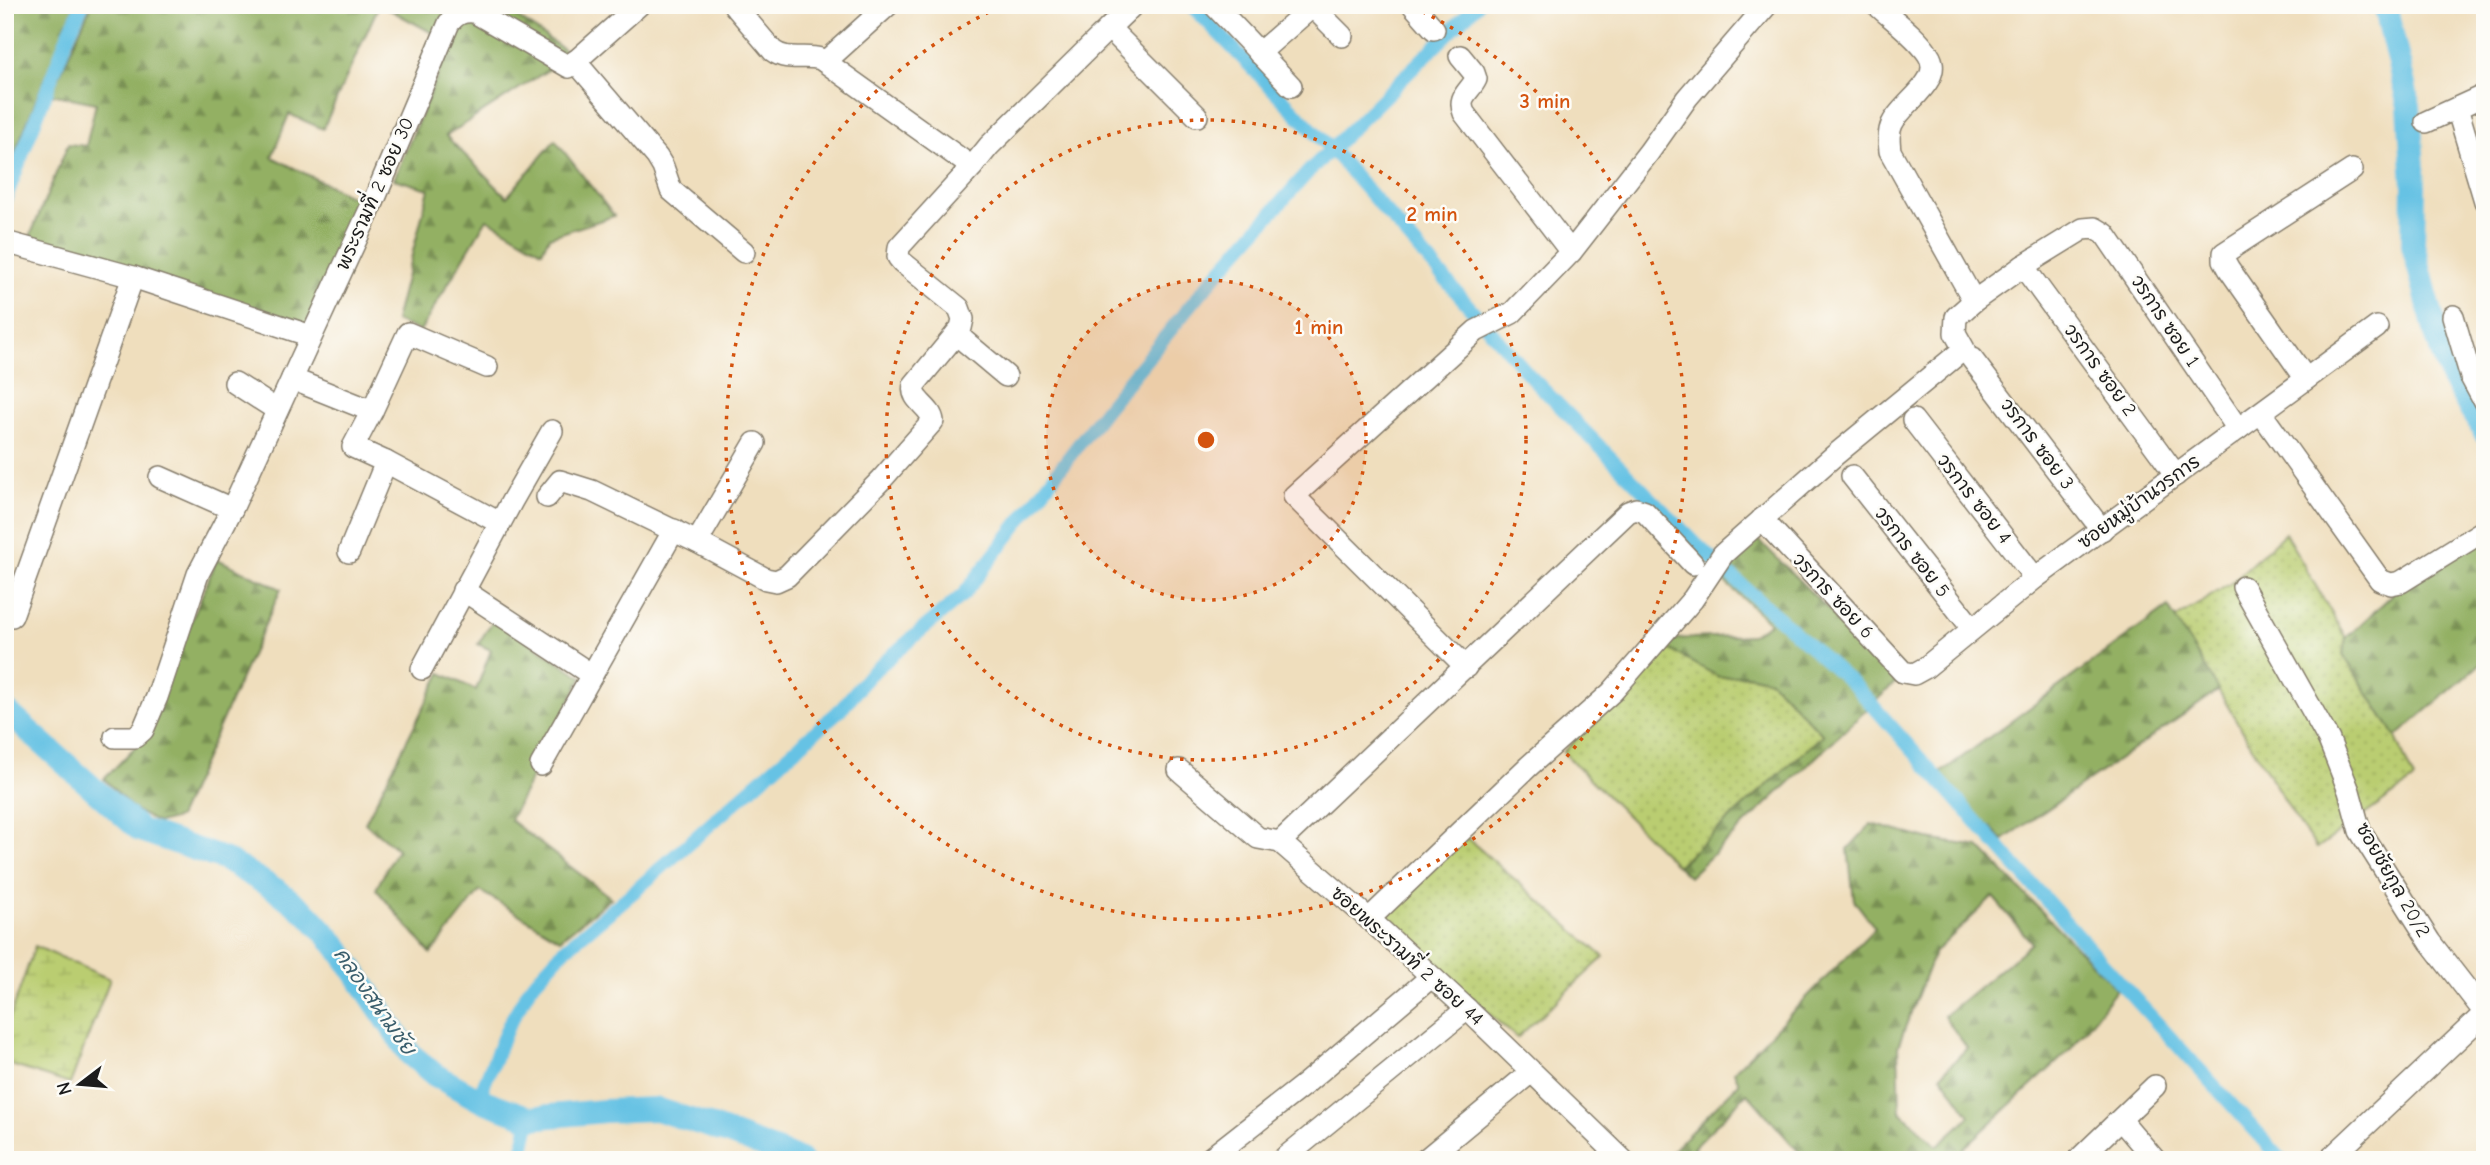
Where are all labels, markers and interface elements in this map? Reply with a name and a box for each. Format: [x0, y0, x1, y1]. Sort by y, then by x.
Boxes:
text: 3 min [1519, 89, 1571, 113]
street label: พระรามที่ 2 ซอย 30 [325, 111, 419, 274]
text: 2 min [1406, 202, 1458, 226]
street label: วรการ ซอย 1 [2126, 271, 2204, 371]
text: 1 min [1295, 315, 1343, 339]
street label: วรการ ซอย 2 [2059, 320, 2141, 420]
street label: วรการ ซอย 3 [1996, 394, 2078, 494]
centre of rings [1194, 428, 1218, 452]
street label: วรการ ซอย 4 [1932, 450, 2016, 548]
street label: ซอยหมู่บ้านวรการ [2073, 450, 2206, 556]
street label: วรการ ซอย 5 [1870, 502, 1954, 602]
street label: วรการ ซอย 6 [1788, 549, 1878, 643]
street label: ซอยชัยกูล 20/2 [2349, 819, 2435, 943]
street label: ซอยพระรามที่ 2 ซอย 44 [1326, 877, 1492, 1030]
water label: คลองสนามชัย [329, 943, 422, 1061]
north arrow [46, 1050, 116, 1120]
text: N [52, 1079, 77, 1097]

